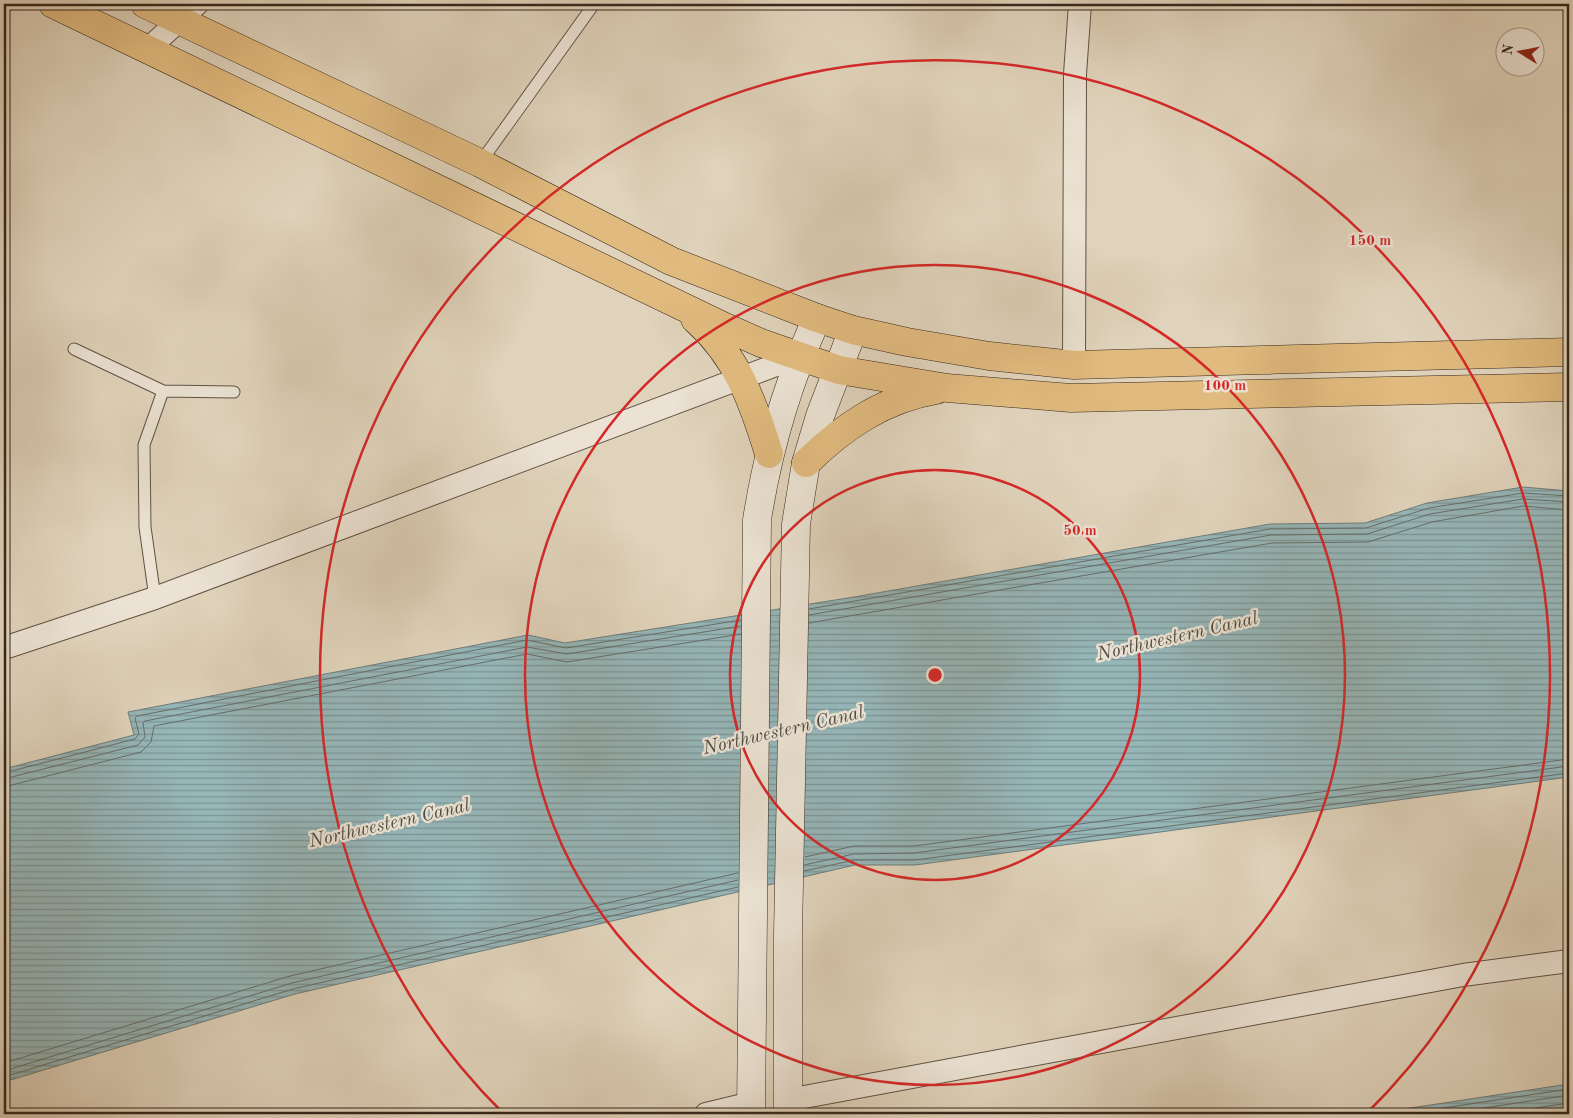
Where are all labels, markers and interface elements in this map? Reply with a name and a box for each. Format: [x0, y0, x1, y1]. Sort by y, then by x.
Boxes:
north arrow [1496, 28, 1546, 78]
text: N [1500, 43, 1516, 56]
text: 150 m [1349, 234, 1391, 249]
text: 100 m [1204, 379, 1246, 394]
text: 50 m [1063, 524, 1097, 539]
water label: Northwestern Canal [1094, 610, 1260, 665]
centre of rings [926, 666, 944, 684]
water label: Northwestern Canal [700, 704, 866, 759]
water label: Northwestern Canal [306, 797, 472, 852]

